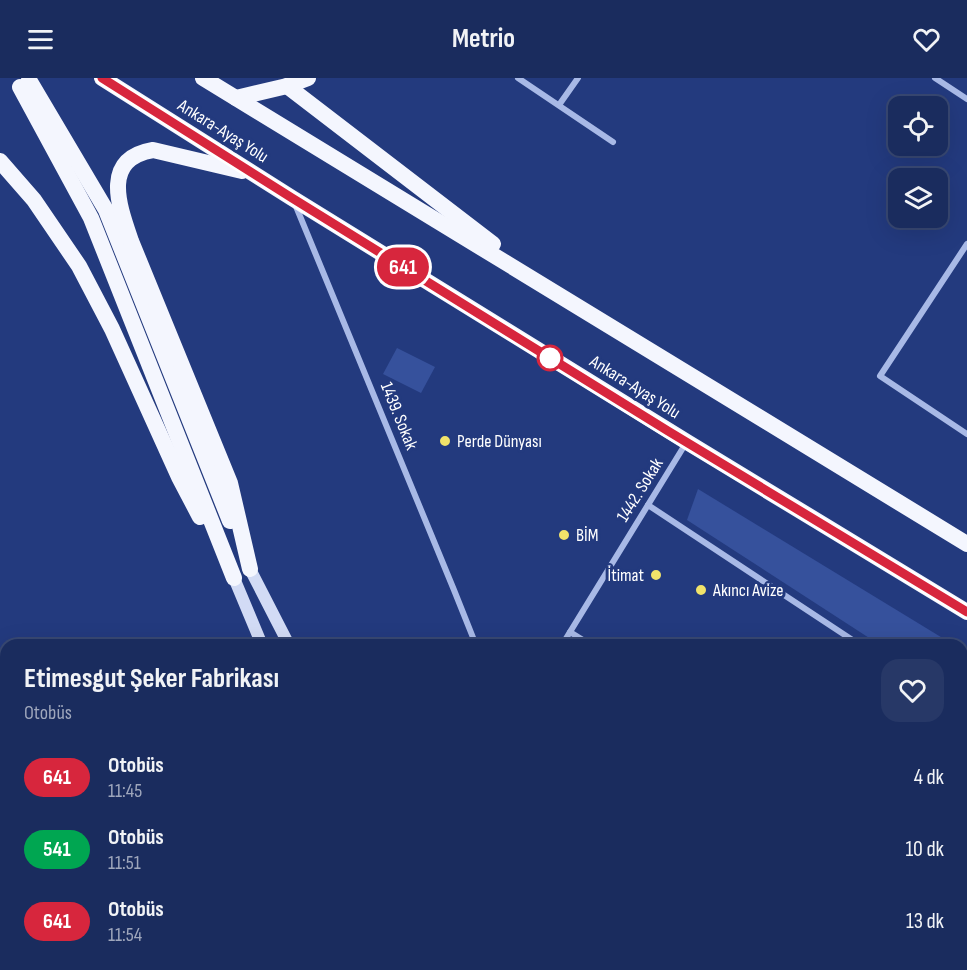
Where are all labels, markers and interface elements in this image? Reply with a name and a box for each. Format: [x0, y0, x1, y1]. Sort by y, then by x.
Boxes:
icon: menu [24, 23, 57, 56]
text: Metrio [452, 23, 515, 55]
icon: heart [910, 23, 943, 56]
street label: Ankara-Ayaş Yolu [173, 94, 272, 167]
map controls [888, 96, 948, 228]
button: locate [888, 96, 948, 156]
button: layers [888, 168, 948, 228]
line badge: 641 [368, 248, 438, 286]
text: 641 [389, 255, 417, 280]
unlabelled marker [537, 345, 563, 371]
street label: Ankara-Ayaş Yolu [585, 350, 684, 423]
street label: 1439. Sokak [376, 379, 422, 453]
place label: Perde Dünyası [457, 431, 542, 452]
marker: Perde Dünyası [438, 434, 452, 448]
street label: 1442. Sokak [612, 454, 668, 526]
place label: BİM [576, 525, 598, 546]
marker: BİM [557, 528, 571, 542]
place label: İtimat [608, 565, 645, 586]
marker: İtimat [649, 568, 663, 582]
place label: Akıncı Avize [712, 580, 783, 601]
marker: Akıncı Avize [694, 583, 708, 597]
button: heart [881, 659, 944, 722]
text: Etimesgut Şeker Fabrikası [24, 662, 279, 695]
text: Otobüs [24, 701, 72, 725]
text: Otobüs [108, 752, 164, 779]
text: 4 dk [914, 764, 944, 791]
text: 641 [43, 765, 71, 790]
text: 11:45 [108, 779, 142, 803]
text: Otobüs [108, 824, 164, 851]
text: 10 dk [905, 836, 944, 863]
text: 541 [43, 837, 71, 862]
text: 11:51 [108, 851, 141, 875]
text: Otobüs [108, 896, 164, 923]
text: 13 dk [906, 908, 944, 935]
text: 641 [43, 909, 71, 934]
text: 11:54 [108, 923, 142, 947]

